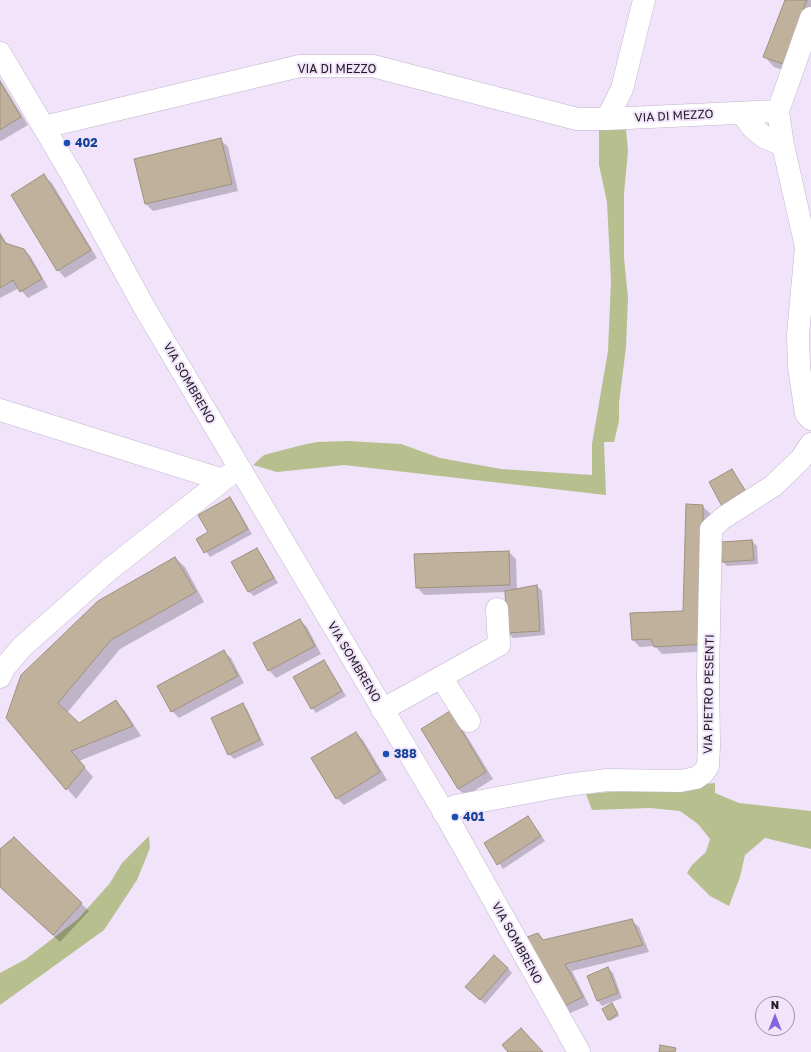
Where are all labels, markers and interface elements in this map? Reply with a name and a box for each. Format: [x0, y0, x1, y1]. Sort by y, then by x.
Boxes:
street label: VIA DI MEZZO [298, 62, 376, 76]
street label: VIA DI MEZZO [634, 107, 714, 125]
place label: 402 [75, 136, 98, 150]
marker: 402 [62, 138, 72, 148]
street label: VIA SOMBRENO [160, 340, 218, 426]
street label: VIA SOMBRENO [324, 619, 384, 705]
street label: VIA PIETRO PESENTI [701, 634, 717, 754]
place label: 388 [394, 747, 417, 761]
marker: 388 [381, 749, 391, 759]
place label: 401 [463, 810, 484, 824]
marker: 401 [450, 812, 460, 822]
street label: VIA SOMBRENO [489, 900, 545, 986]
north arrow [755, 996, 795, 1036]
text: N [771, 998, 779, 1011]

